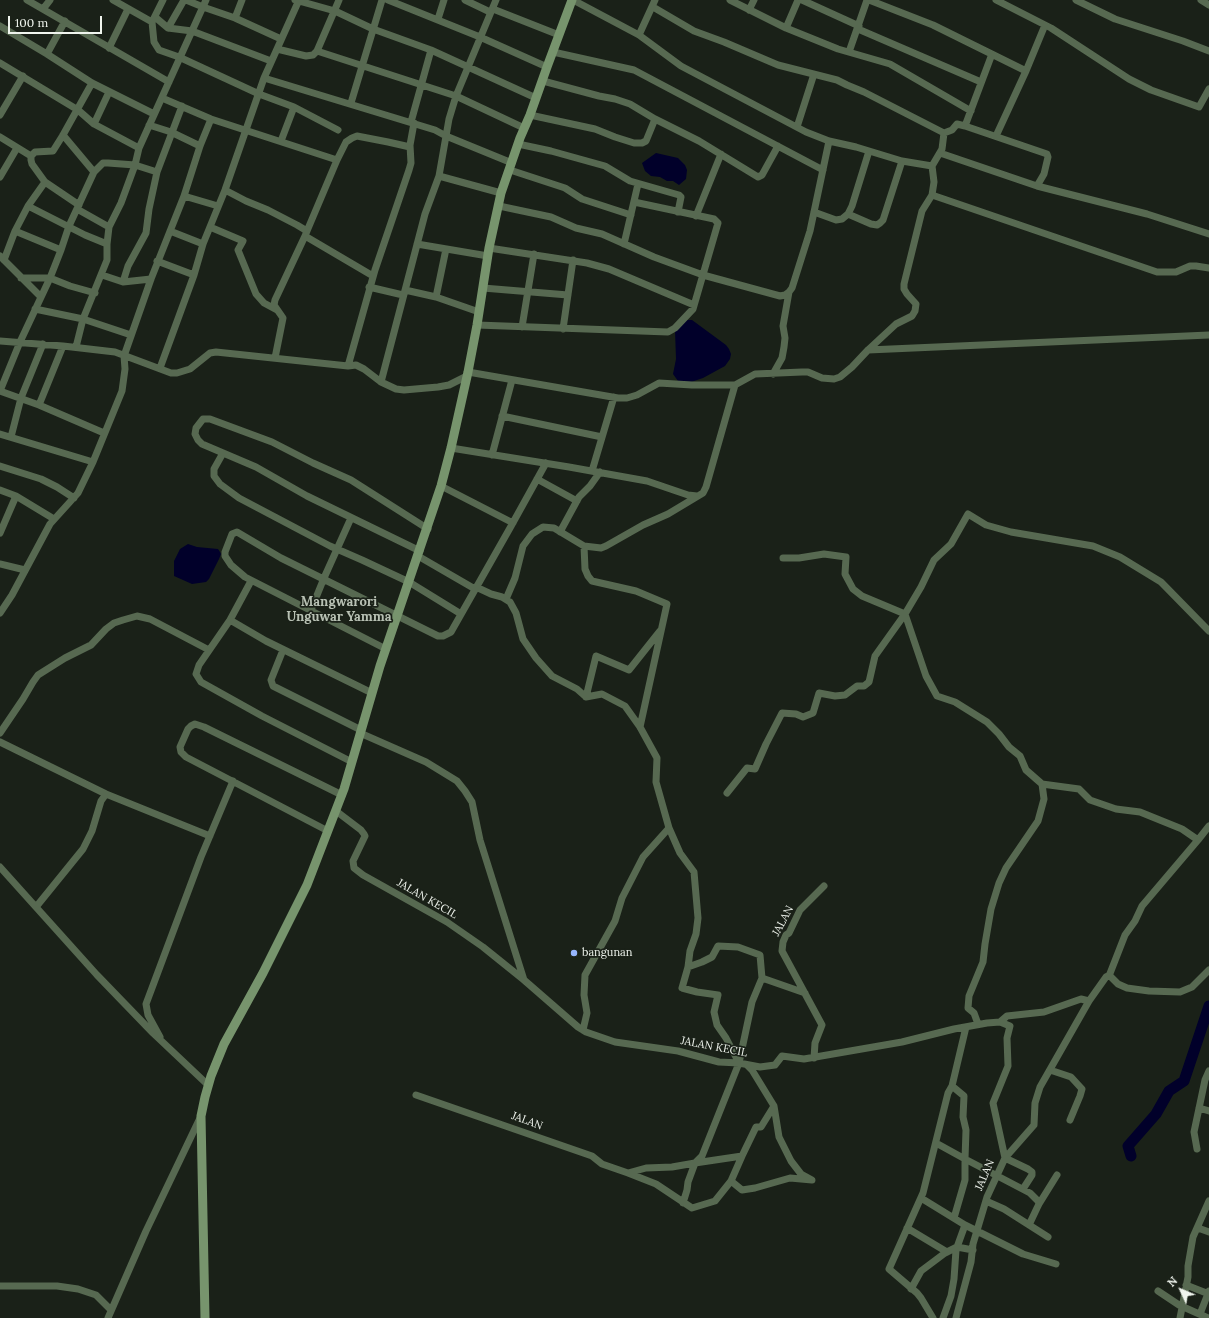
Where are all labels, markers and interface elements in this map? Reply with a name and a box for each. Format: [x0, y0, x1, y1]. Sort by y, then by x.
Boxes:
scale bar [10, 8, 104, 34]
text: 100 m [15, 15, 48, 30]
district label: Mangwarori Unguwar Yamma [286, 594, 392, 625]
street label: JALAN KECIL [394, 876, 460, 922]
street label: JALAN [770, 904, 796, 938]
place label: bangunan [582, 946, 632, 960]
marker: bangunan [569, 948, 579, 958]
street label: JALAN KECIL [680, 1034, 748, 1060]
street label: JALAN [509, 1109, 545, 1133]
street label: JALAN [973, 1157, 997, 1193]
north arrow [1161, 1270, 1201, 1310]
text: N [1164, 1274, 1180, 1290]

